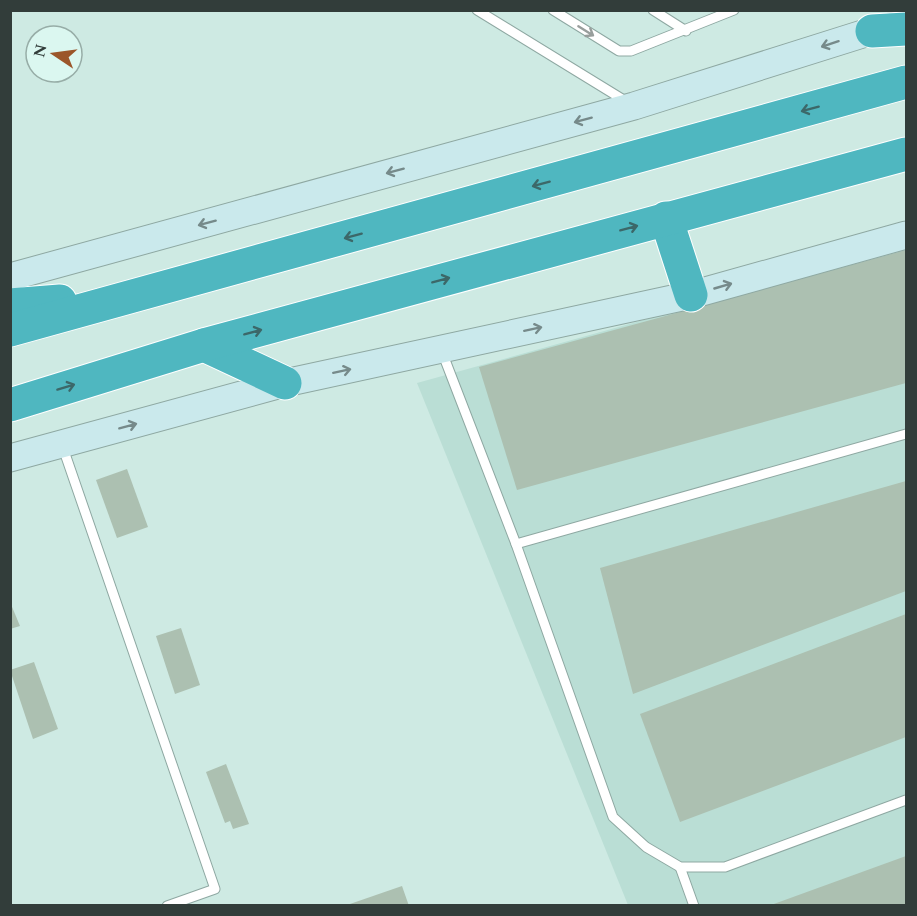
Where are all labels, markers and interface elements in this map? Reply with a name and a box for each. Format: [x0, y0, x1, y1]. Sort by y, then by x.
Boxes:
north arrow [24, 24, 84, 84]
one-way arrow [577, 25, 594, 37]
one-way arrow [821, 39, 840, 50]
text: N [27, 42, 54, 60]
one-way arrow [801, 104, 820, 115]
one-way arrow [574, 115, 593, 126]
one-way arrow [386, 166, 405, 178]
one-way arrow [532, 178, 551, 190]
one-way arrow [198, 218, 217, 229]
one-way arrow [619, 222, 638, 234]
one-way arrow [344, 230, 363, 242]
one-way arrow [431, 274, 450, 285]
one-way arrow [713, 280, 732, 292]
one-way arrow [523, 323, 542, 335]
one-way arrow [243, 325, 262, 337]
one-way arrow [333, 364, 352, 376]
one-way arrow [56, 381, 75, 392]
one-way arrow [118, 419, 137, 431]

